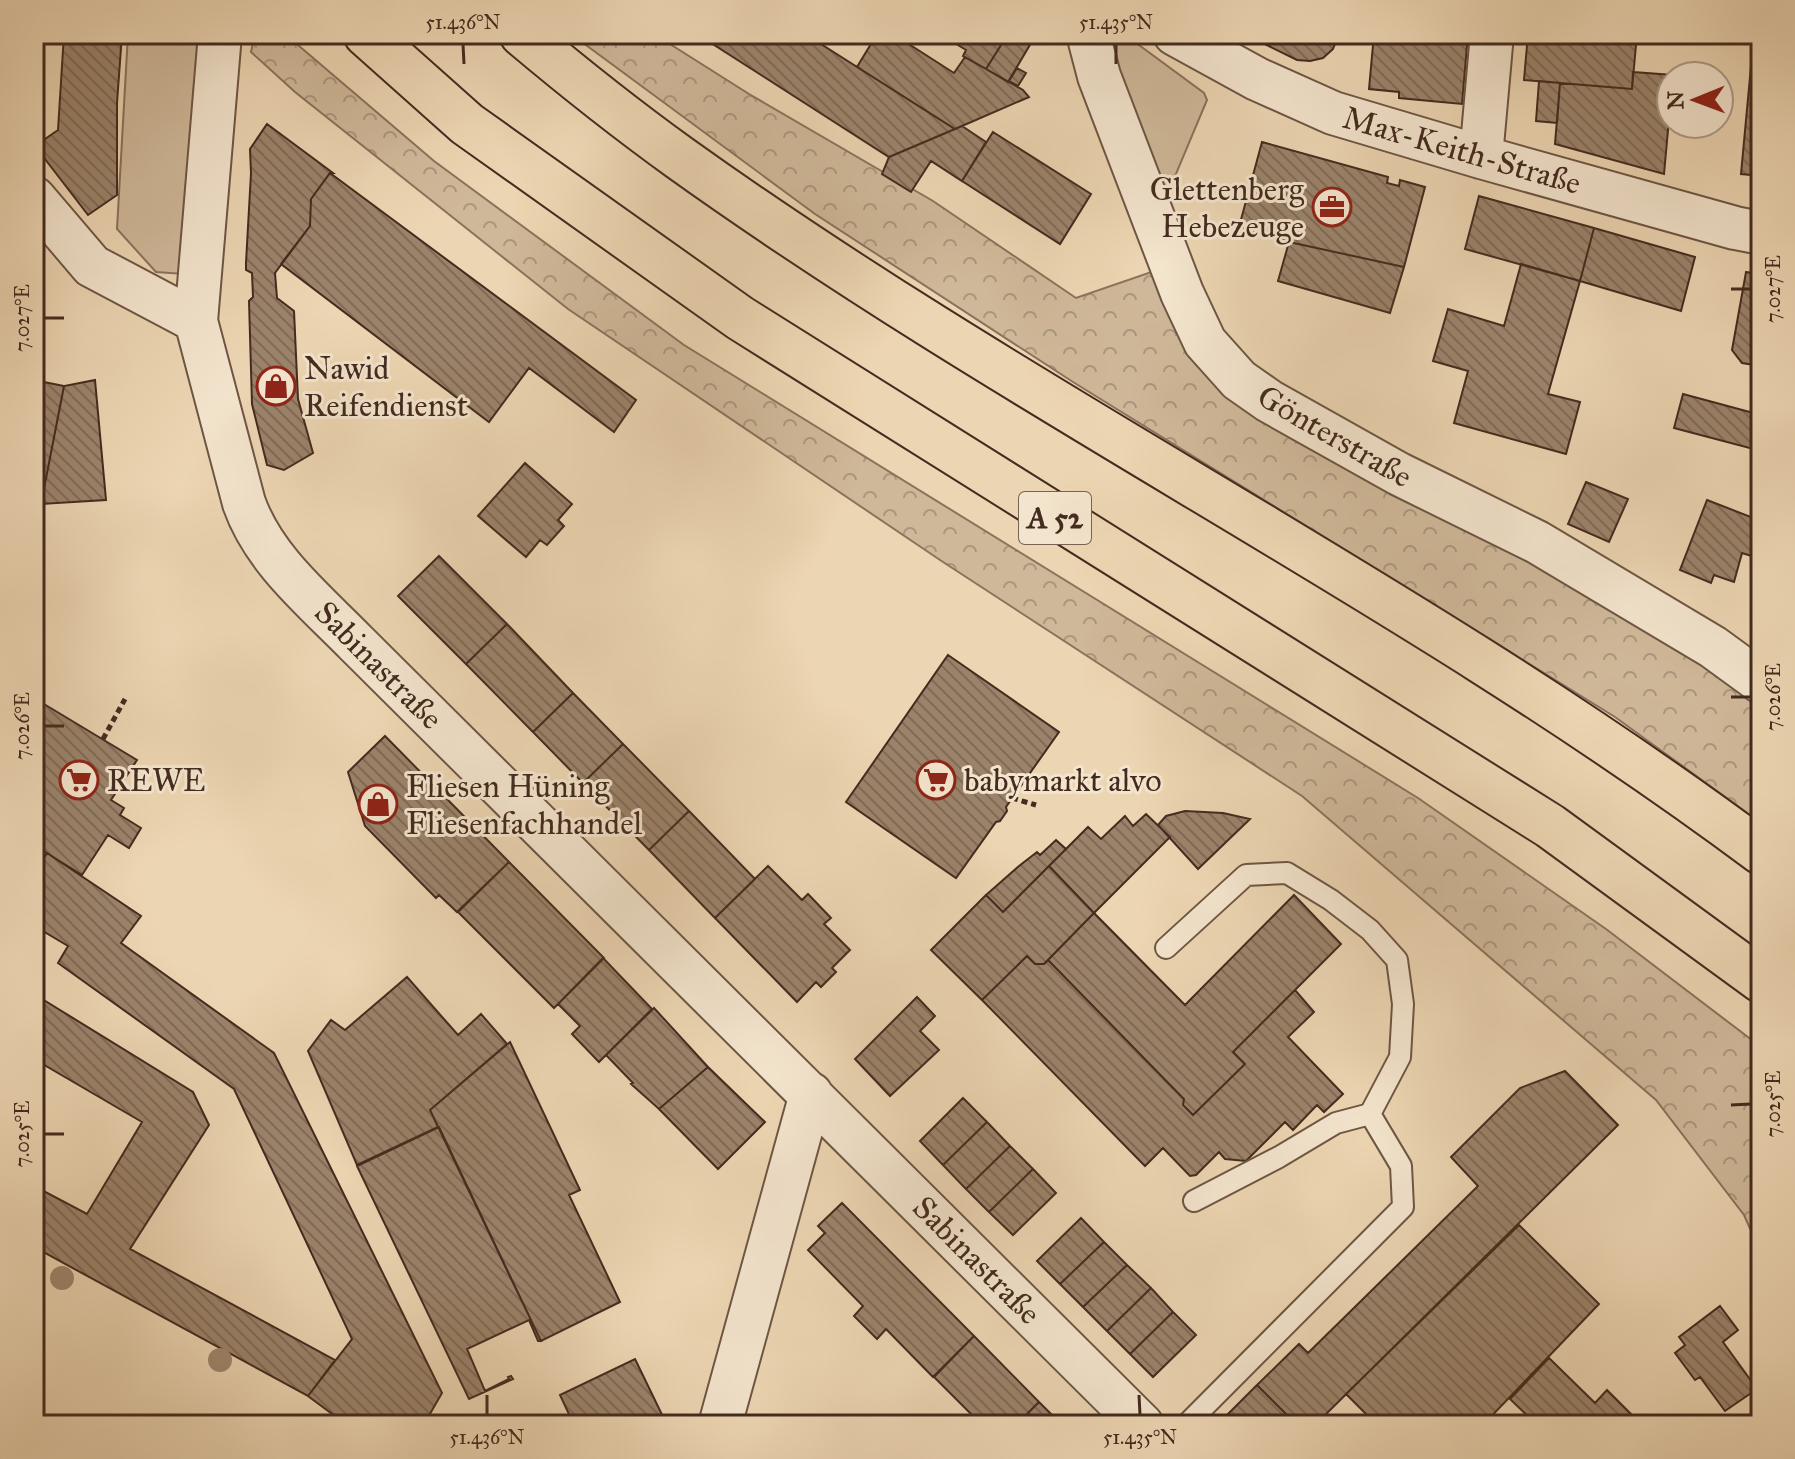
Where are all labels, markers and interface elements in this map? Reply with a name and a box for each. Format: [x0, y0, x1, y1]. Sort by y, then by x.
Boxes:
text: 51.436°N [425, 10, 501, 34]
text: 51.435°N [1079, 10, 1153, 34]
north arrow [1655, 60, 1735, 140]
text: N [1662, 90, 1689, 110]
street label: Max-Keith-Straße [1338, 98, 1585, 203]
place label: Glettenberg Hebezeuge [1150, 170, 1305, 246]
office icon: Glettenberg Hebezeuge [1311, 186, 1353, 228]
text: 7.027°E [1761, 255, 1785, 323]
text: 7.027°E [10, 284, 34, 352]
place label: Nawid Reifendienst [304, 349, 468, 425]
shop icon: Nawid Reifendienst [255, 365, 297, 407]
street label: Gönterstraße [1251, 377, 1419, 496]
road number: A 52 [1019, 492, 1091, 544]
street label: Sabinastraße [306, 593, 451, 738]
text: 7.026°E [1761, 663, 1785, 731]
text: 7.026°E [10, 692, 34, 760]
supermarket icon: REWE [58, 759, 100, 801]
supermarket icon: babymarkt alvo [915, 759, 957, 801]
place label: REWE [107, 761, 205, 800]
place label: babymarkt alvo [964, 761, 1162, 800]
place label: Fliesen Hüning Fliesenfachhandel [406, 767, 642, 843]
shop icon: Fliesen Hüning Fliesenfachhandel [357, 783, 399, 825]
text: 7.025°E [1761, 1071, 1785, 1137]
text: 7.025°E [10, 1101, 34, 1167]
street label: Sabinastraße [904, 1188, 1049, 1333]
text: 51.436°N [449, 1425, 525, 1449]
text: 51.435°N [1103, 1425, 1177, 1449]

